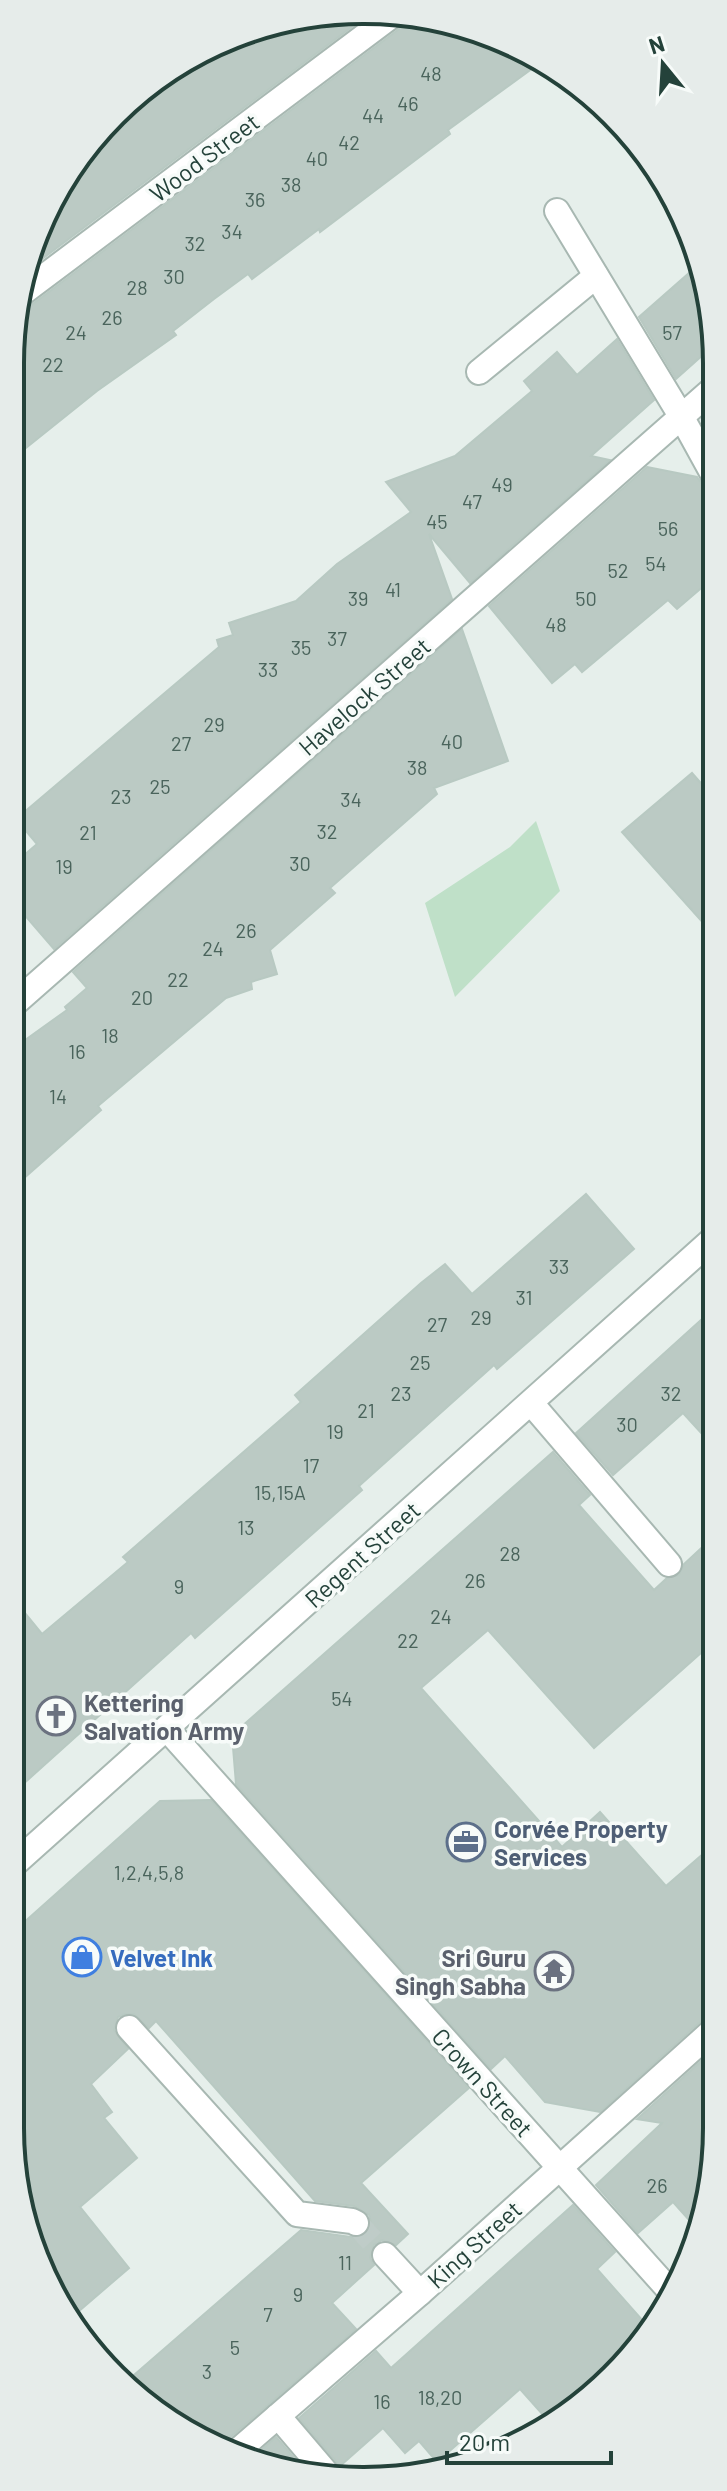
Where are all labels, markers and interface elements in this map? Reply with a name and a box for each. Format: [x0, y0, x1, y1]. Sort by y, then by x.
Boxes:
north arrow [623, 24, 703, 104]
text: N [646, 29, 667, 59]
house number: 48 [420, 61, 442, 85]
house number: 46 [397, 91, 419, 115]
house number: 44 [362, 103, 384, 127]
street label: Wood Street [144, 106, 264, 208]
house number: 42 [338, 130, 360, 154]
house number: 40 [306, 146, 328, 170]
house number: 38 [281, 172, 301, 196]
house number: 36 [245, 187, 265, 211]
house number: 34 [221, 219, 243, 243]
house number: 32 [184, 231, 206, 255]
house number: 30 [163, 264, 185, 288]
house number: 28 [126, 275, 148, 299]
house number: 26 [101, 305, 123, 329]
house number: 24 [65, 320, 87, 344]
house number: 57 [662, 320, 682, 344]
house number: 22 [42, 352, 64, 376]
house number: 49 [491, 472, 513, 496]
house number: 47 [462, 489, 482, 513]
house number: 45 [426, 509, 448, 533]
house number: 56 [658, 516, 678, 540]
house number: 54 [645, 551, 667, 575]
house number: 52 [608, 558, 629, 582]
house number: 41 [385, 577, 401, 601]
house number: 39 [348, 586, 368, 610]
house number: 50 [575, 586, 597, 610]
house number: 48 [545, 612, 567, 636]
house number: 37 [327, 626, 347, 650]
street label: Havelock Street [292, 631, 436, 761]
house number: 35 [291, 635, 311, 659]
house number: 33 [258, 657, 278, 681]
house number: 29 [203, 712, 225, 736]
house number: 40 [441, 729, 463, 753]
house number: 27 [171, 731, 192, 755]
house number: 38 [407, 755, 427, 779]
house number: 25 [150, 774, 171, 798]
house number: 23 [111, 784, 131, 808]
house number: 34 [340, 787, 362, 811]
house number: 32 [316, 819, 338, 843]
house number: 21 [79, 820, 97, 844]
house number: 30 [289, 851, 311, 875]
house number: 19 [55, 854, 73, 878]
house number: 26 [235, 918, 257, 942]
house number: 24 [202, 936, 224, 960]
house number: 22 [167, 967, 189, 991]
house number: 20 [131, 985, 153, 1009]
house number: 18 [101, 1023, 119, 1047]
house number: 16 [68, 1039, 86, 1063]
house number: 14 [49, 1084, 67, 1108]
house number: 33 [549, 1254, 569, 1278]
house number: 31 [515, 1285, 533, 1309]
house number: 29 [470, 1305, 492, 1329]
house number: 27 [427, 1312, 448, 1336]
house number: 25 [410, 1350, 431, 1374]
house number: 23 [391, 1381, 411, 1405]
house number: 32 [660, 1381, 682, 1405]
house number: 21 [357, 1398, 375, 1422]
house number: 30 [616, 1412, 638, 1436]
house number: 19 [326, 1419, 344, 1443]
house number: 17 [303, 1453, 320, 1477]
house number: 15,15A [254, 1480, 306, 1504]
street label: Regent Street [298, 1495, 426, 1613]
house number: 13 [237, 1515, 255, 1539]
house number: 28 [499, 1541, 521, 1565]
house number: 26 [464, 1568, 486, 1592]
house number: 9 [174, 1574, 184, 1598]
house number: 24 [430, 1604, 452, 1628]
house number: 22 [397, 1628, 419, 1652]
house number: 54 [331, 1686, 353, 1710]
place label: Kettering Salvation Army [84, 1688, 244, 1745]
church icon: Kettering Salvation Army [35, 1695, 77, 1737]
place label: Corvée Property Services [494, 1814, 668, 1871]
office icon: Corvée Property Services [445, 1821, 487, 1863]
house number: 1,2,4,5,8 [114, 1860, 184, 1884]
shop icon: Velvet Ink [61, 1936, 103, 1978]
place label: Velvet Ink [110, 1943, 213, 1972]
place label: Sri Guru Singh Sabha [395, 1943, 526, 2000]
temple icon: Sri Guru Singh Sabha [533, 1950, 575, 1992]
street label: Crown Street [427, 2022, 539, 2142]
house number: 26 [646, 2173, 668, 2197]
street label: King Street [421, 2194, 527, 2294]
house number: 11 [338, 2250, 352, 2274]
house number: 9 [293, 2282, 303, 2306]
house number: 7 [263, 2302, 273, 2326]
house number: 5 [230, 2335, 240, 2359]
house number: 3 [202, 2359, 212, 2383]
house number: 18,20 [418, 2385, 462, 2409]
house number: 16 [373, 2389, 391, 2413]
scale bar [447, 2415, 611, 2465]
text: 20 m [459, 2427, 510, 2456]

